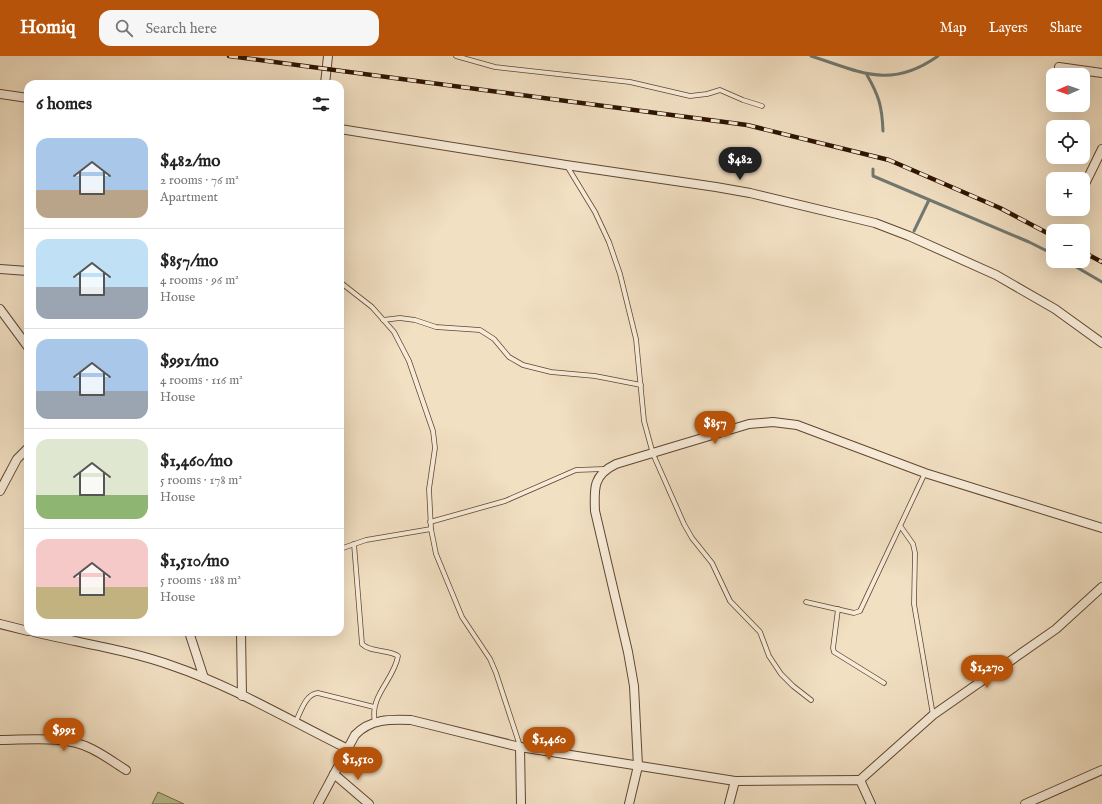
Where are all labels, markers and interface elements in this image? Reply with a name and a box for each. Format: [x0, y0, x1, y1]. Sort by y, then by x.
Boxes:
search box [99, 10, 379, 46]
text: Homiq [20, 16, 75, 40]
icon: search [113, 17, 135, 39]
text: Search here [145, 19, 217, 38]
text: Map [940, 19, 967, 37]
text: Layers [989, 19, 1028, 37]
text: Share [1050, 19, 1082, 37]
north arrow [1046, 68, 1090, 112]
map controls [1046, 68, 1090, 268]
icon: filters [310, 93, 332, 115]
text: 6 homes [36, 94, 92, 115]
button: locate [1046, 120, 1090, 164]
pin: $482 [716, 147, 764, 181]
text: $482/mo [160, 151, 220, 172]
text: $482 [728, 151, 752, 168]
icon: home [68, 154, 116, 202]
text: 2 rooms · 76 m² [160, 172, 239, 189]
button: + [1046, 172, 1090, 216]
text: Apartment [160, 189, 218, 206]
button: − [1046, 224, 1090, 268]
text: $857/mo [160, 251, 218, 272]
icon: home [68, 255, 116, 303]
text: 4 rooms · 96 m² [160, 272, 239, 289]
text: House [160, 289, 195, 306]
text: $991/mo [160, 351, 219, 372]
icon: home [68, 355, 116, 403]
text: 4 rooms · 116 m² [160, 372, 243, 389]
text: House [160, 389, 195, 406]
pin: $857 [691, 411, 739, 445]
text: $857 [703, 415, 727, 432]
text: $1,460/mo [160, 451, 233, 472]
icon: home [68, 455, 116, 503]
text: 5 rooms · 178 m² [160, 472, 242, 489]
text: House [160, 489, 195, 506]
text: $1,510/mo [160, 551, 229, 572]
icon: home [68, 555, 116, 603]
text: 5 rooms · 188 m² [160, 572, 241, 589]
text: House [160, 589, 195, 606]
pin: $1,270 [954, 655, 1020, 689]
text: $1,270 [970, 659, 1004, 676]
pin: $991 [40, 718, 88, 752]
text: $991 [52, 722, 76, 739]
pin: $1,460 [516, 727, 582, 761]
text: $1,460 [532, 731, 566, 748]
pin: $1,510 [325, 747, 391, 781]
text: $1,510 [342, 751, 374, 768]

